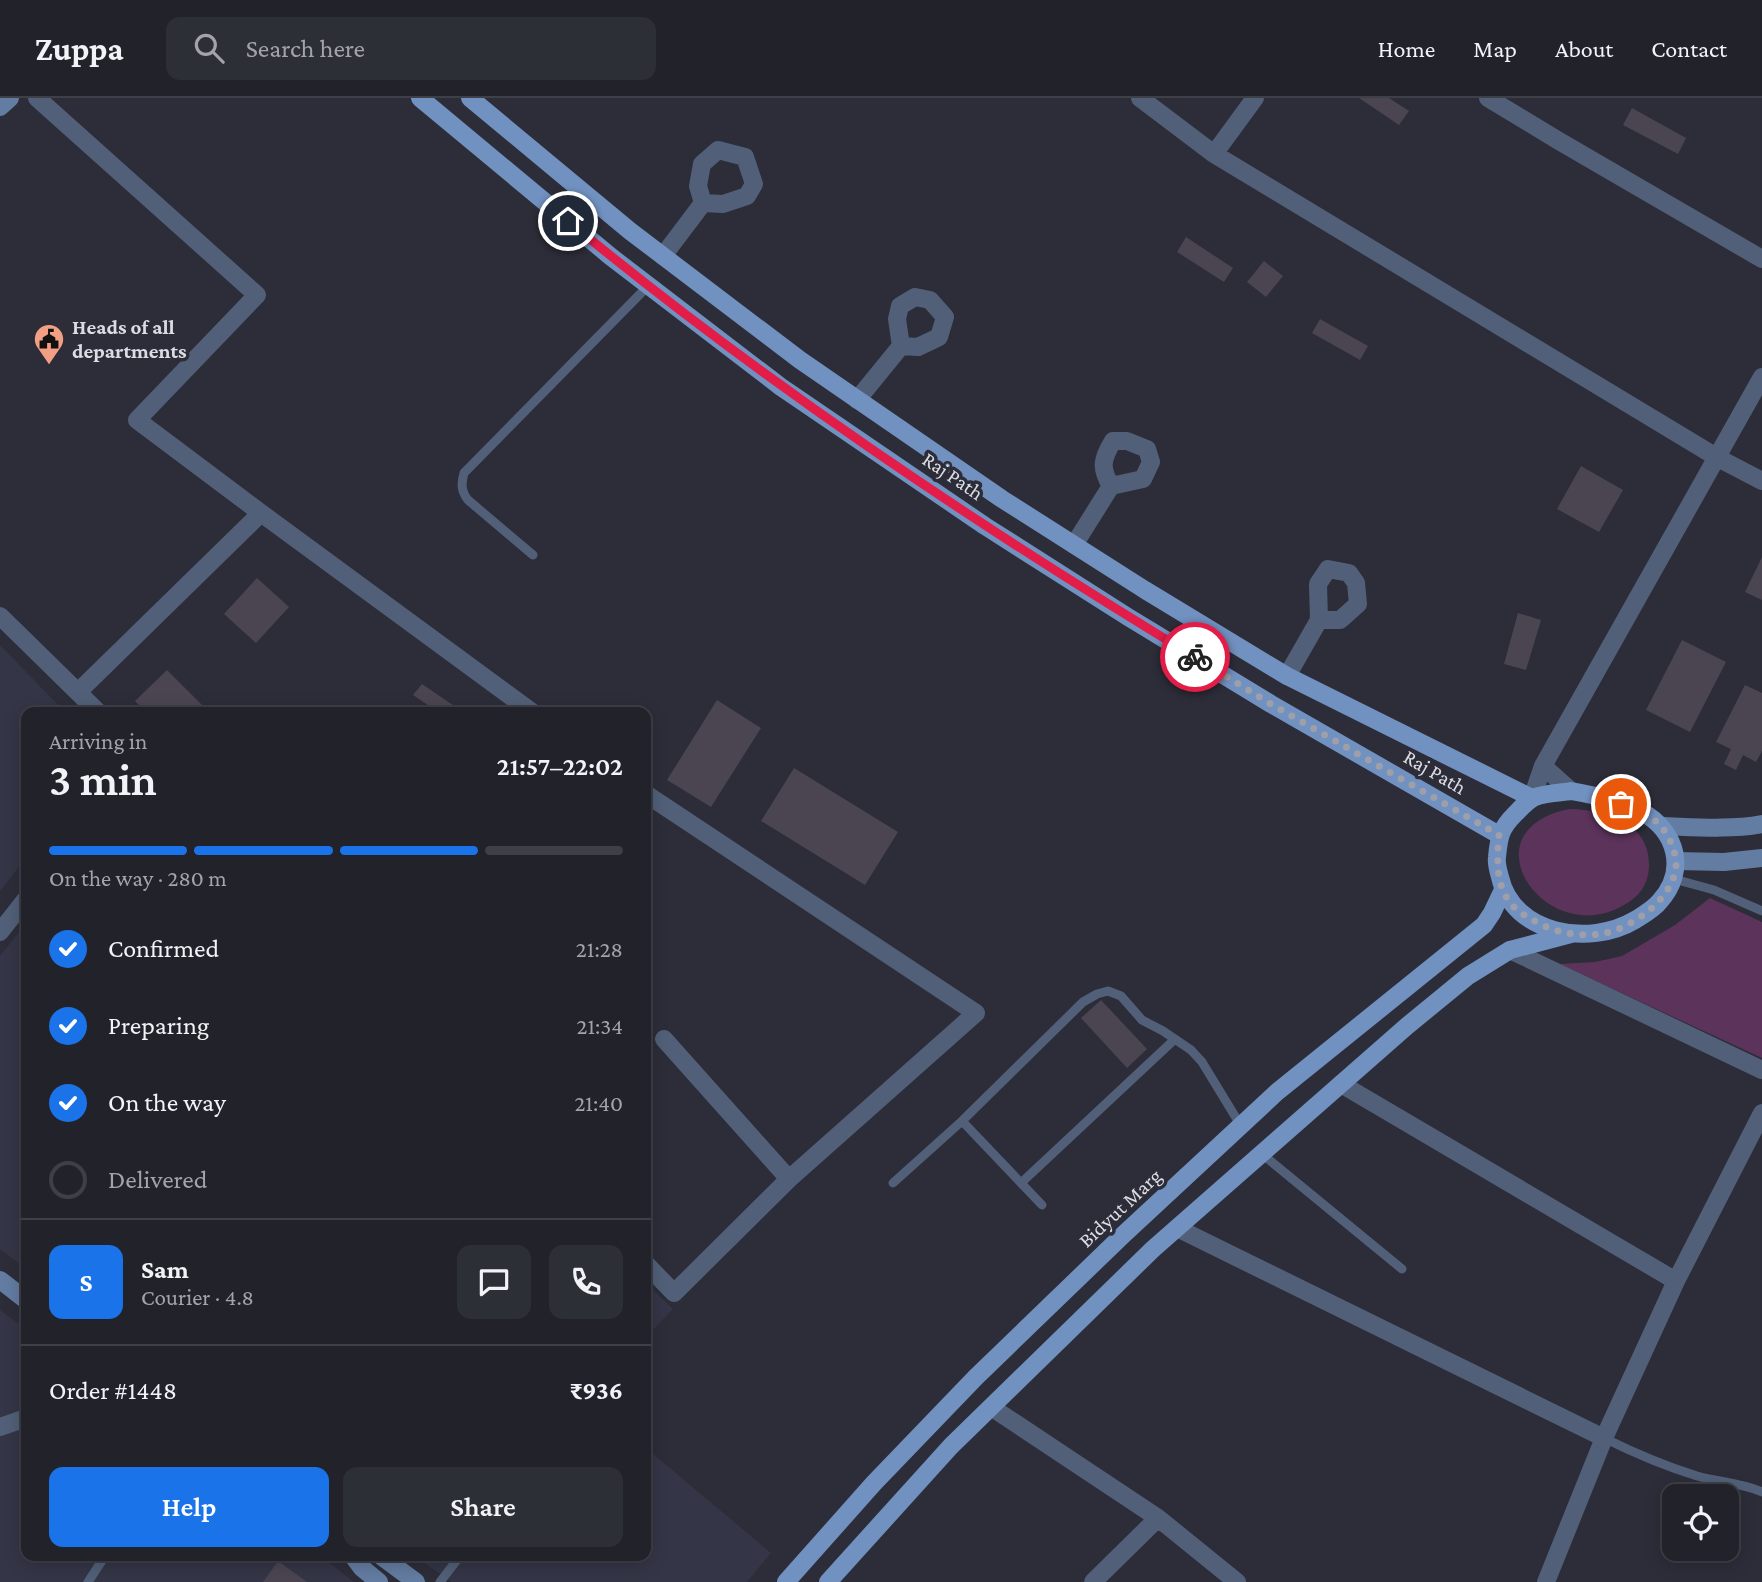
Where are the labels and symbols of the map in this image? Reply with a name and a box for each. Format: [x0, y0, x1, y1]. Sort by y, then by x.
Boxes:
pin [538, 191, 598, 251]
place label: Heads of all departments [72, 315, 187, 363]
public building icon: Heads of all departments [32, 322, 66, 366]
street label: Raj Path [918, 447, 988, 505]
courier [1160, 622, 1230, 692]
street label: Raj Path [1399, 745, 1471, 799]
pin [1591, 774, 1651, 834]
street label: Bidyut Marg [1074, 1164, 1166, 1252]

